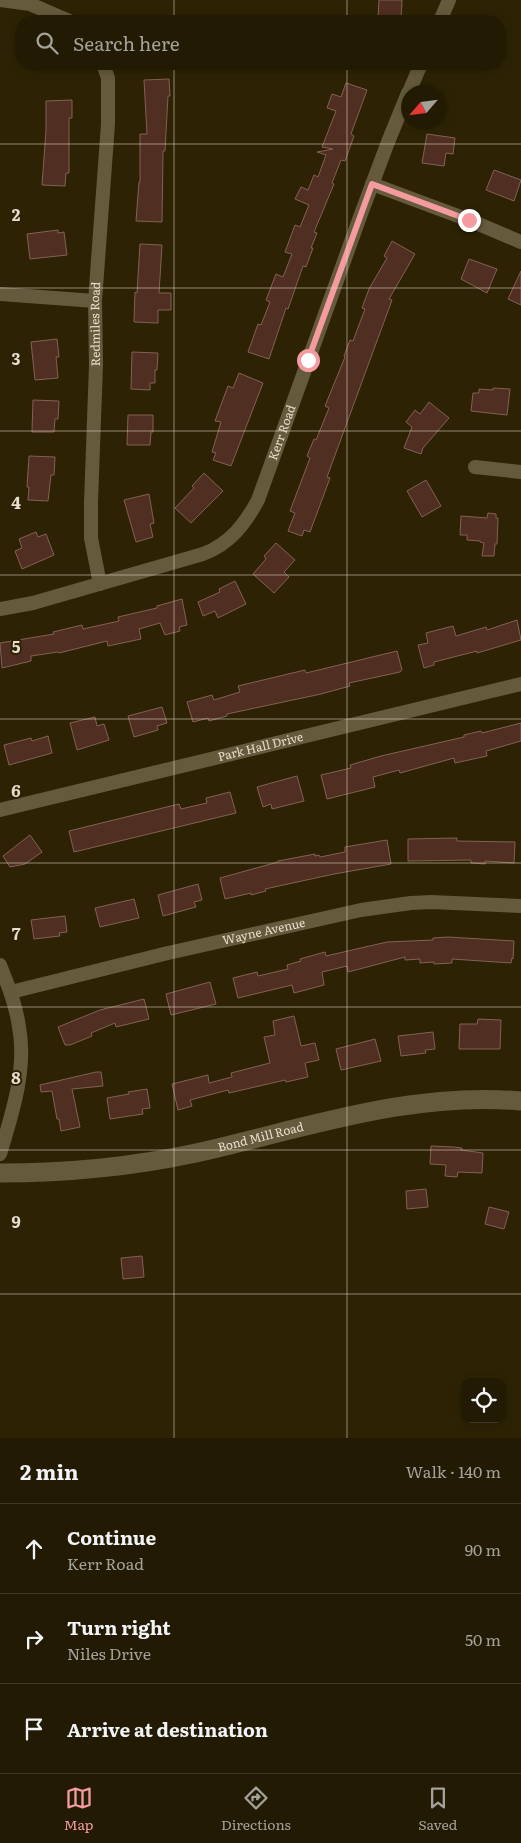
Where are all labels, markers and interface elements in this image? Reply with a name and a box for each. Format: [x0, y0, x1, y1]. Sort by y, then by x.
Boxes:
search box [15, 15, 506, 70]
icon: search [33, 29, 61, 57]
text: Search here [73, 29, 180, 57]
north arrow [401, 85, 446, 130]
text: 2 [12, 202, 21, 226]
route end [458, 209, 481, 232]
street label: Redmiles Road [85, 280, 104, 366]
text: 3 [12, 346, 21, 370]
route start [297, 349, 320, 372]
street label: Kerr Road [263, 401, 300, 463]
text: 4 [11, 490, 21, 514]
text: 5 [12, 634, 21, 658]
street label: Park Hall Drive [216, 727, 305, 765]
text: 6 [11, 778, 21, 802]
street label: Wayne Avenue [221, 913, 307, 949]
text: 7 [12, 921, 21, 945]
text: 8 [11, 1065, 21, 1089]
street label: Bond Mill Road [216, 1117, 306, 1156]
text: 9 [11, 1209, 21, 1233]
map controls [461, 1378, 506, 1423]
button: locate [461, 1378, 506, 1423]
text: 2 min [20, 1455, 79, 1486]
text: Walk · 140 m [406, 1459, 501, 1483]
text: Continue [67, 1523, 156, 1551]
icon: ahead [20, 1535, 48, 1563]
text: 90 m [465, 1537, 501, 1561]
text: Kerr Road [67, 1551, 144, 1575]
text: Turn right [67, 1613, 171, 1641]
icon: right [20, 1625, 48, 1653]
text: 50 m [465, 1627, 501, 1651]
text: Niles Drive [67, 1641, 151, 1665]
icon: arrive [20, 1715, 48, 1743]
text: Arrive at destination [67, 1715, 268, 1743]
tab: Map [64, 1784, 94, 1834]
tab: Directions [221, 1784, 291, 1834]
tab: Saved [418, 1784, 457, 1834]

